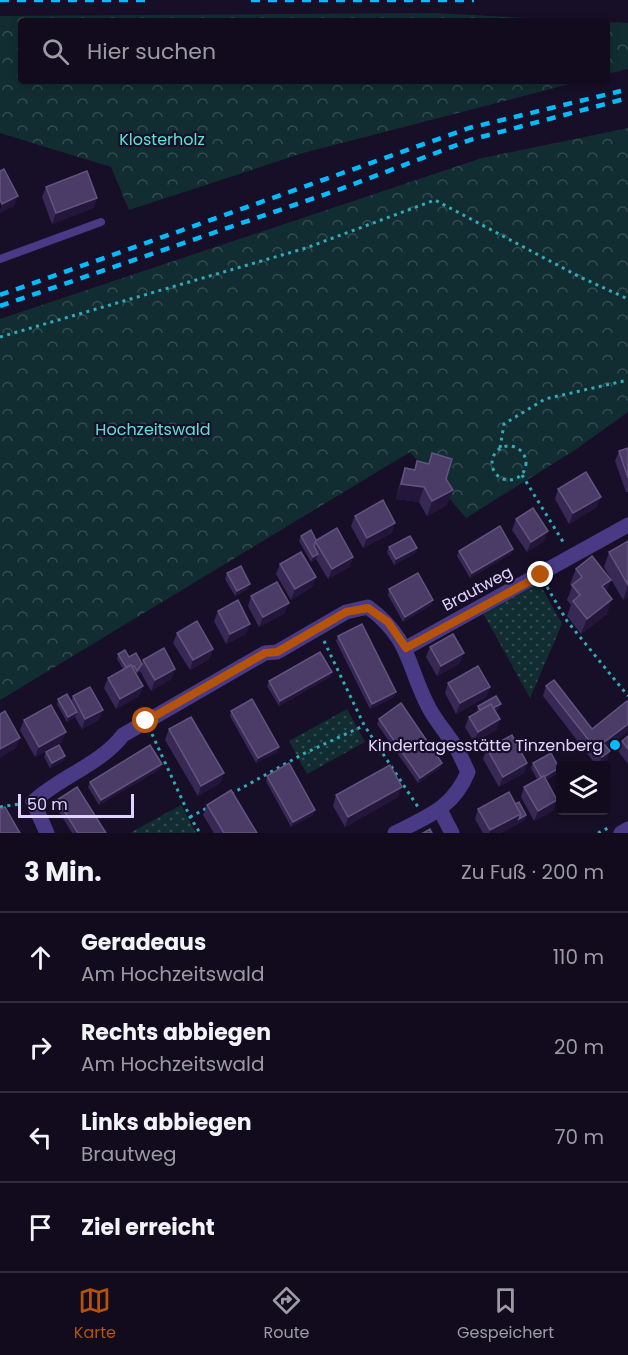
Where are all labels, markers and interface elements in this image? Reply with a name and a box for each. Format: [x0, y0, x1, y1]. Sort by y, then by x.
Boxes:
search box [18, 18, 610, 84]
icon: search [39, 35, 72, 68]
text: Hier suchen [87, 36, 216, 67]
park label: Klosterholz [119, 128, 205, 151]
park label: Hochzeitswald [95, 418, 211, 441]
street label: Brautweg [438, 560, 516, 617]
route end [527, 561, 553, 587]
route start [132, 707, 158, 733]
place label: Kindertagesstätte Tinzenberg [368, 734, 603, 757]
marker: Kindertagesstätte Tinzenberg [608, 738, 622, 752]
map controls [556, 761, 610, 815]
button: layers [556, 761, 610, 815]
scale bar [18, 791, 134, 818]
text: 50 m [27, 793, 68, 816]
text: 3 Min. [24, 854, 102, 890]
text: Zu Fuß · 200 m [461, 858, 604, 886]
text: Geradeaus [81, 927, 206, 958]
icon: ahead [24, 941, 57, 974]
text: 110 m [553, 943, 604, 971]
text: Am Hochzeitswald [81, 960, 265, 988]
text: Rechts abbiegen [81, 1017, 271, 1048]
icon: right [24, 1031, 57, 1064]
text: 20 m [554, 1033, 604, 1061]
text: Am Hochzeitswald [81, 1050, 265, 1078]
text: Links abbiegen [81, 1107, 252, 1138]
icon: left [24, 1121, 57, 1154]
text: 70 m [555, 1123, 604, 1151]
text: Brautweg [81, 1140, 177, 1168]
icon: arrive [24, 1211, 57, 1244]
text: Ziel erreicht [81, 1212, 215, 1243]
tab: Karte [74, 1284, 116, 1345]
tab: Route [264, 1284, 309, 1345]
tab: Gespeichert [457, 1284, 554, 1345]

